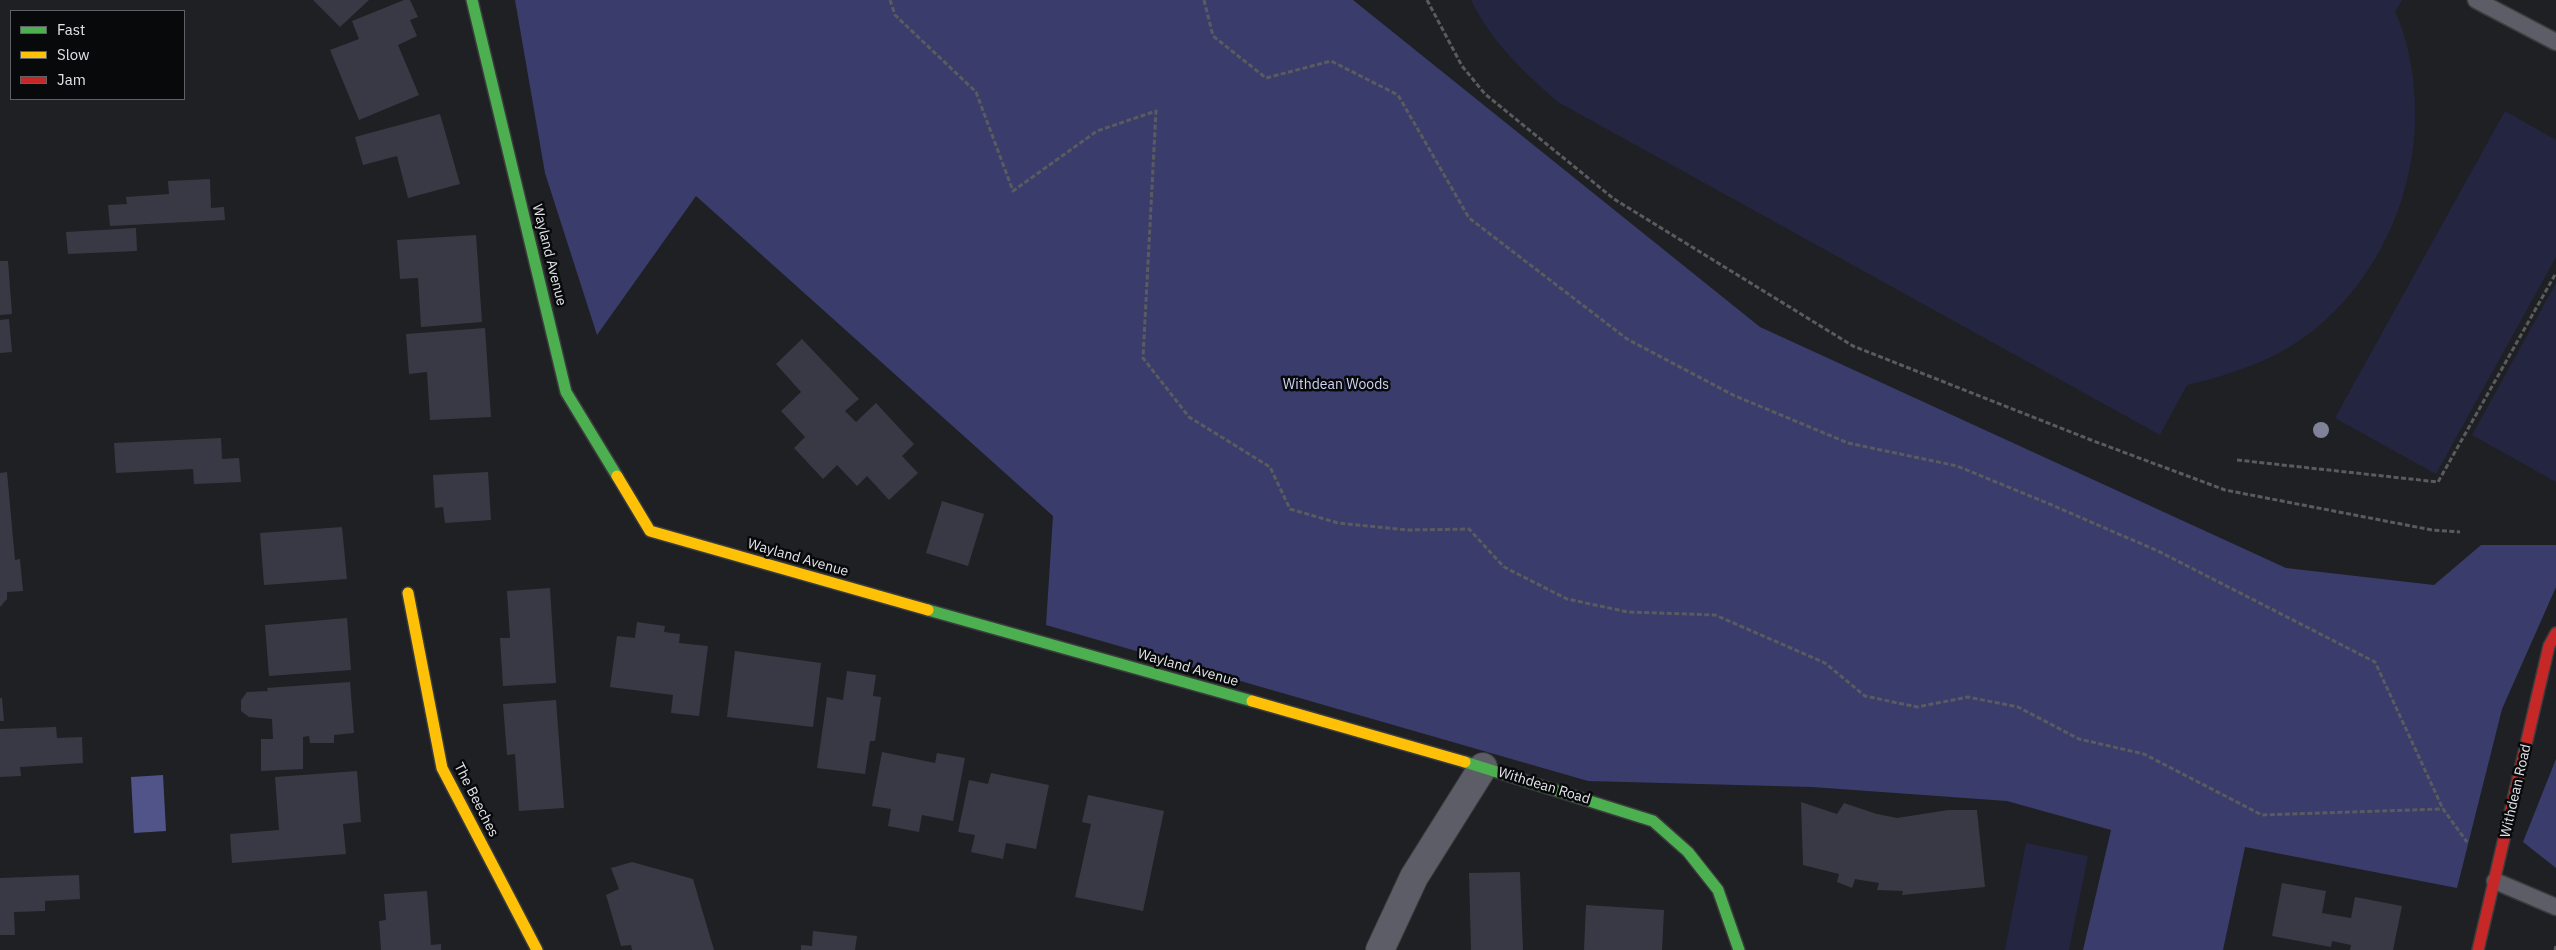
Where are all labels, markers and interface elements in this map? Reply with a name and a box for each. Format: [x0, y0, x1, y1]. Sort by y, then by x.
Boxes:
legend [10, 10, 185, 100]
text: Fast [57, 20, 85, 39]
text: Slow [57, 45, 90, 64]
text: Jam [57, 70, 86, 89]
street label: Wayland Avenue [528, 202, 570, 308]
park label: Withdean Woods [1283, 377, 1389, 393]
street label: Wayland Avenue [746, 536, 850, 580]
street label: Wayland Avenue [1136, 646, 1240, 690]
street label: Withdean Road [2497, 743, 2535, 839]
street label: The Beeches [450, 760, 502, 840]
street label: Withdean Road [1496, 764, 1592, 808]

